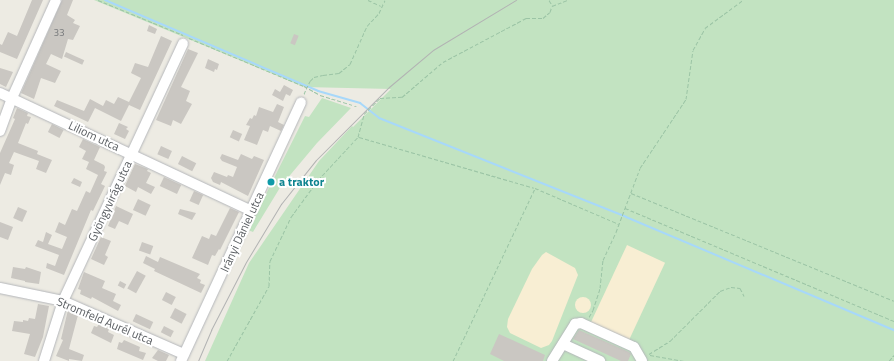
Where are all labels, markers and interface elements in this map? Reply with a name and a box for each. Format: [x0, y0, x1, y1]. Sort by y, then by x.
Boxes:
house number: 33 [53, 27, 65, 39]
street label: Liliom utca [66, 118, 122, 154]
street label: Gyöngyvirág utca [85, 159, 135, 243]
place label: a traktor [279, 175, 324, 189]
marker: a traktor [266, 177, 276, 187]
street label: Irányi Dániel utca [217, 190, 267, 274]
street label: Stromfeld Aurél utca [55, 294, 155, 348]

